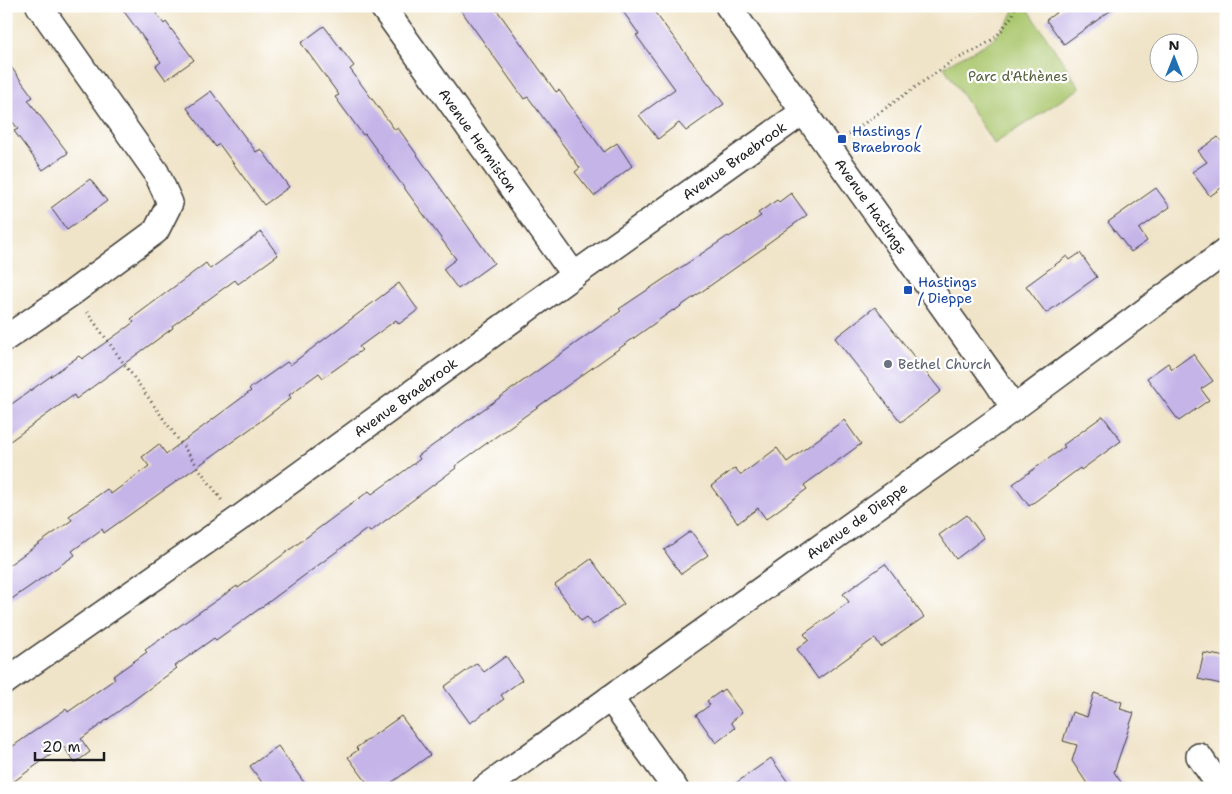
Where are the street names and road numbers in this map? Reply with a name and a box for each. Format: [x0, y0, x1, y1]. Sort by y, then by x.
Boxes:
street label: Avenue Hermiston [435, 85, 521, 196]
street label: Avenue Braebrook [679, 118, 790, 204]
street label: Avenue Hastings [831, 155, 911, 257]
street label: Avenue Braebrook [350, 354, 461, 441]
street label: Avenue de Dieppe [803, 478, 911, 563]

